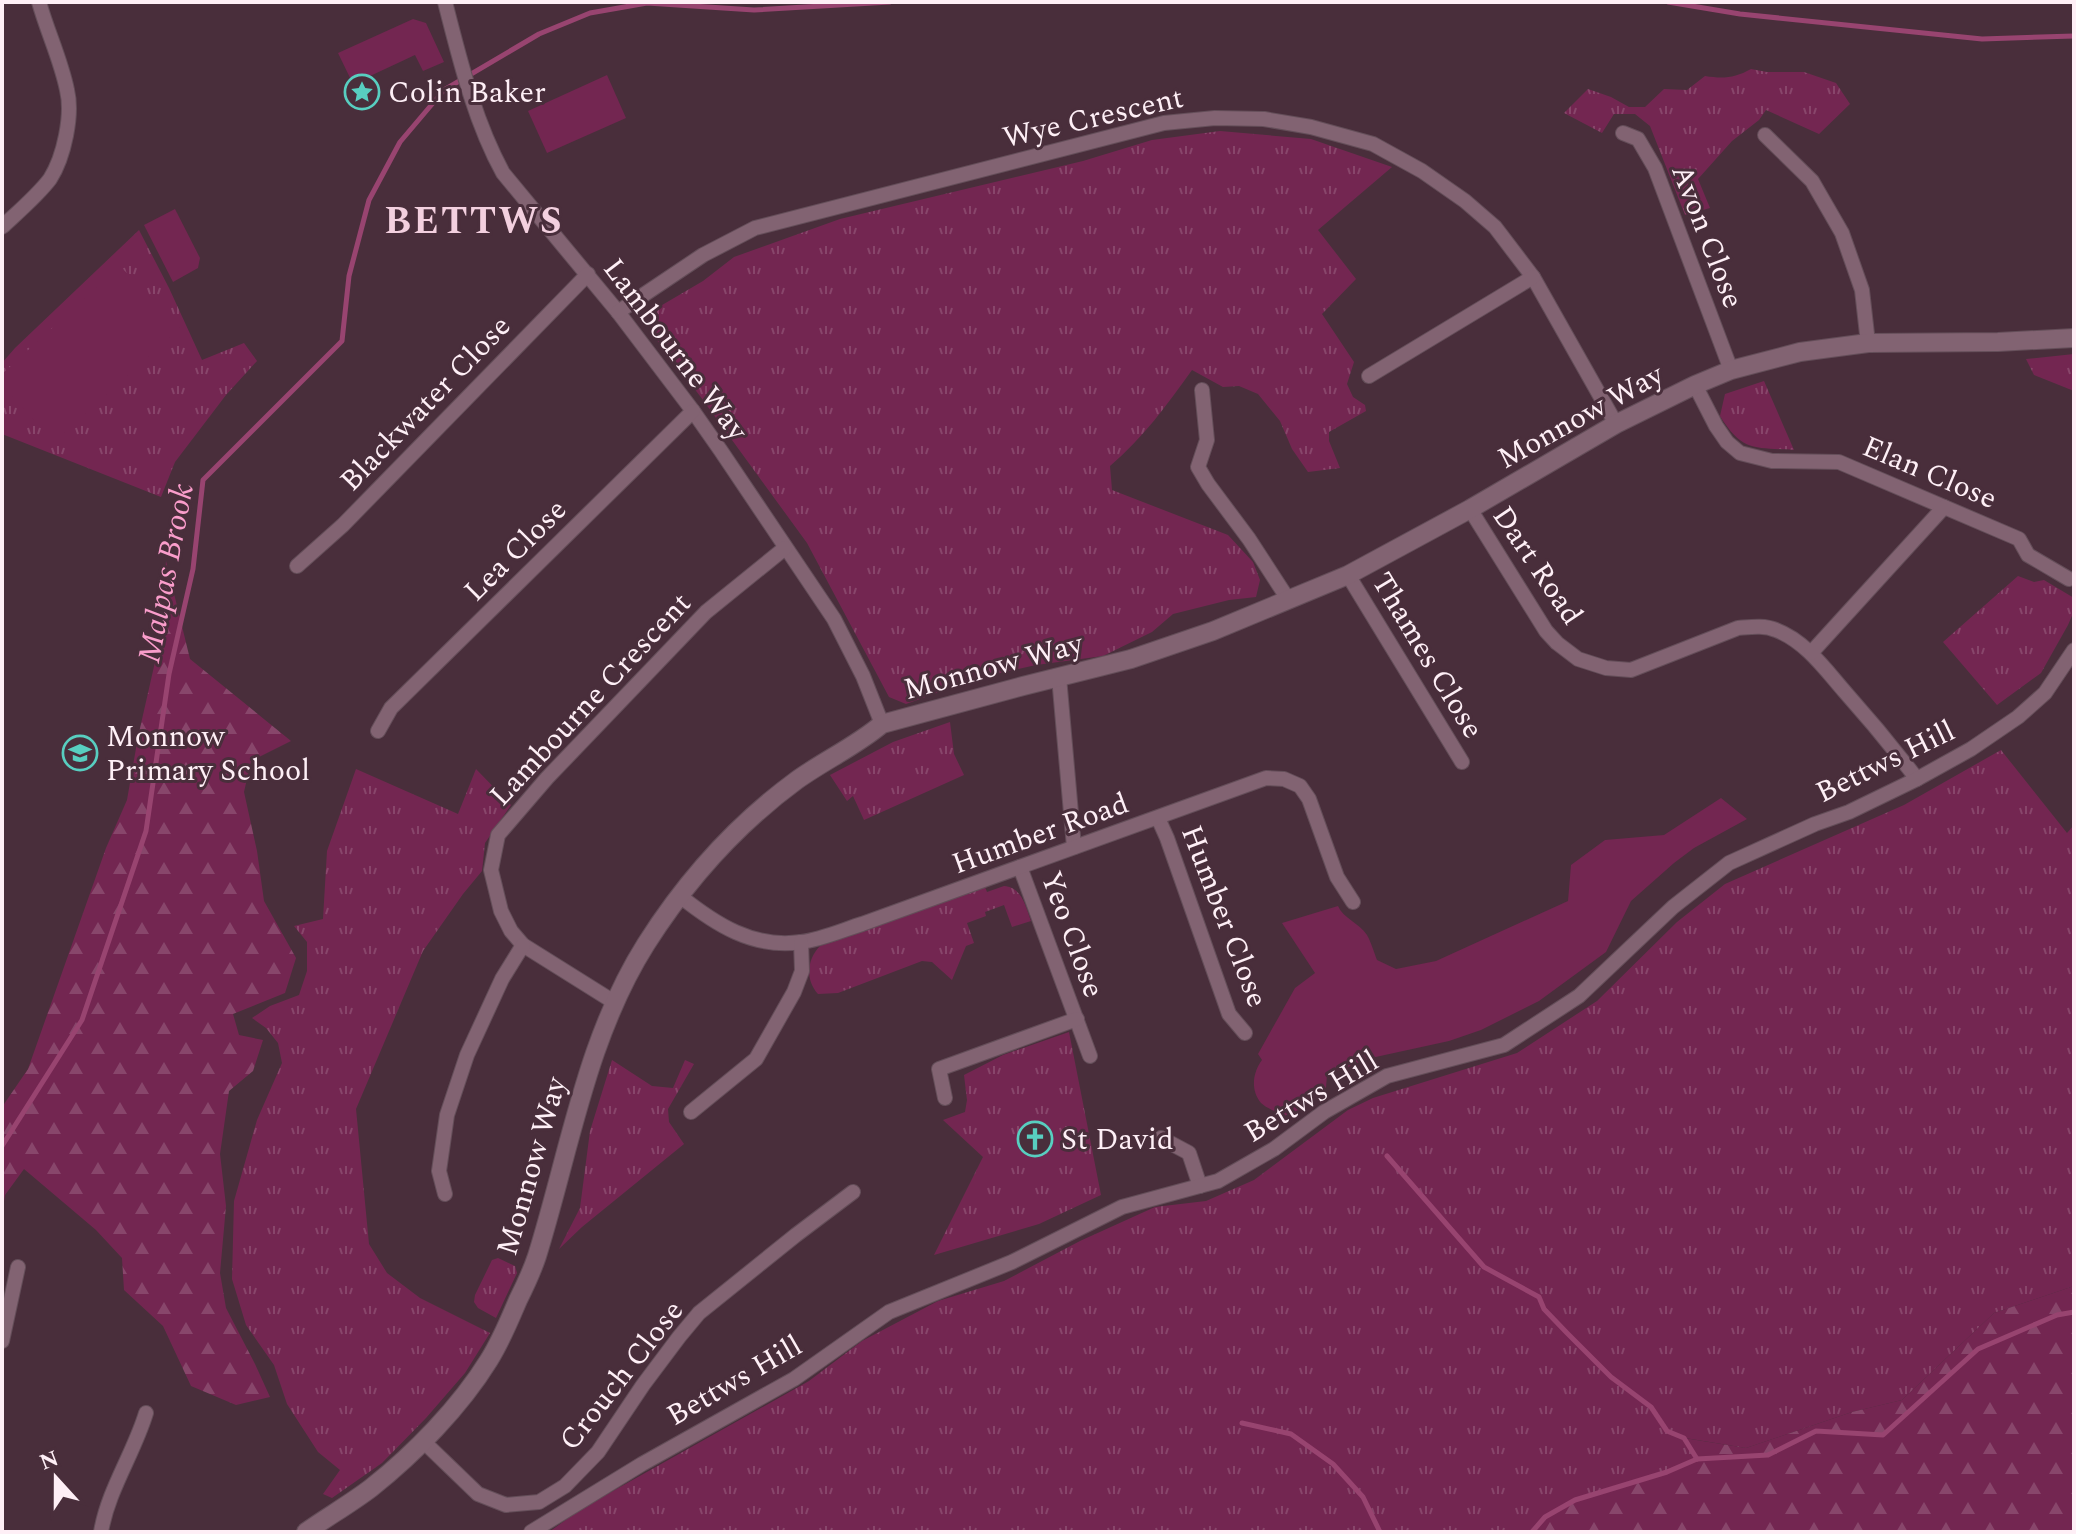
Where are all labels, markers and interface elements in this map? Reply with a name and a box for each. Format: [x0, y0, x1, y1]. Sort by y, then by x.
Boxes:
place label: Colin Baker [388, 70, 546, 116]
place icon: Colin Baker [343, 73, 381, 111]
street label: Wye Crescent [998, 75, 1188, 161]
street label: Avon Close [1659, 158, 1756, 315]
district label: BETTWS [384, 193, 564, 251]
street label: Lambourne Way [591, 249, 760, 452]
street label: Blackwater Close [329, 305, 522, 502]
street label: Monnow Way [1489, 351, 1673, 482]
street label: Elan Close [1855, 424, 2004, 522]
water label: Malpas Brook [125, 479, 208, 667]
street label: Lea Close [453, 488, 578, 613]
street label: Dart Road [1480, 496, 1594, 635]
street label: Thames Close [1359, 563, 1495, 748]
street label: Lambourne Crescent [479, 582, 703, 817]
street label: Monnow Way [898, 621, 1090, 713]
street label: Bettws Hill [1808, 708, 1963, 815]
place label: Monnow Primary School [106, 714, 310, 794]
school or university icon: Monnow Primary School [61, 734, 99, 772]
street label: Humber Road [945, 781, 1135, 887]
street label: Humber Close [1168, 819, 1280, 1014]
street label: Yeo Close [1028, 864, 1116, 1004]
street label: Bettws Hill [1235, 1038, 1388, 1155]
street label: Monnow Way [485, 1070, 580, 1261]
place label: St David [1061, 1117, 1174, 1163]
church icon: St David [1016, 1120, 1054, 1158]
street label: Crouch Close [548, 1290, 695, 1461]
street label: Bettws Hill [658, 1323, 811, 1438]
north arrow [16, 1438, 96, 1518]
text: N [35, 1442, 64, 1479]

